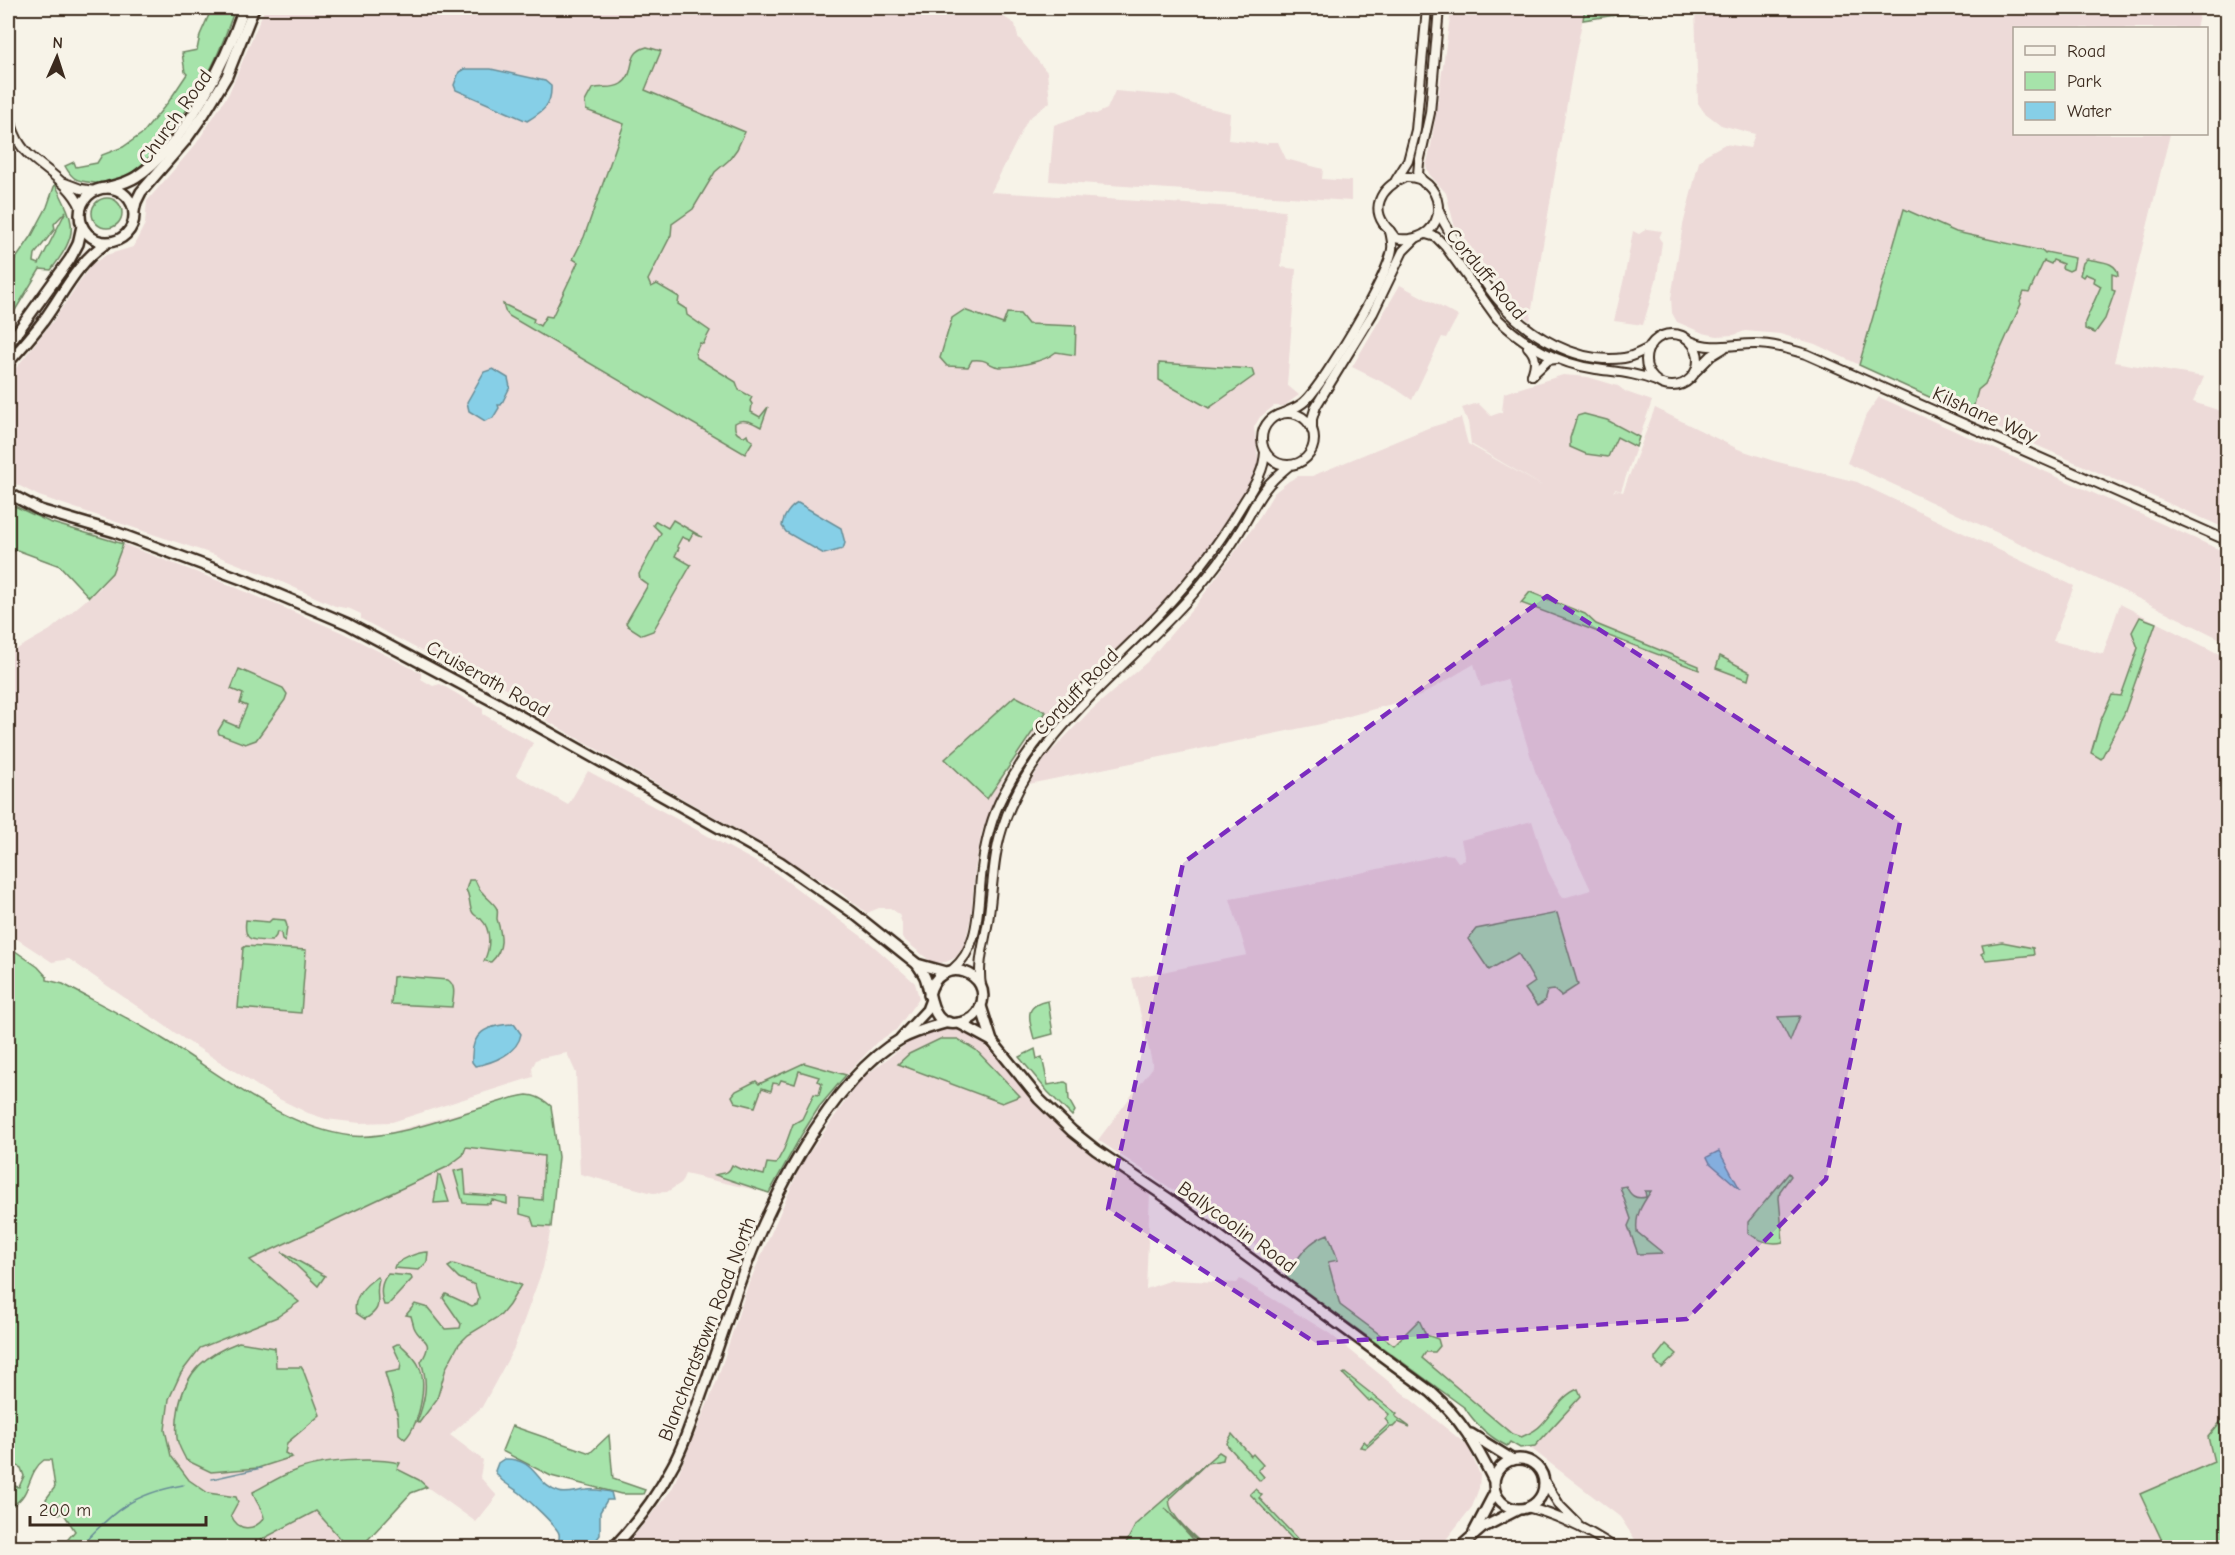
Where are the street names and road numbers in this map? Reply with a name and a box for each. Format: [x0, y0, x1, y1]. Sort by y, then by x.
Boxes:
street label: Church Road [133, 65, 217, 169]
street label: Corduff Road [1441, 224, 1531, 324]
street label: Kilshane Way [1929, 382, 2041, 448]
street label: Cruiserath Road [422, 636, 554, 722]
street label: Corduff Road [1029, 644, 1123, 740]
street label: Ballycoolin Road [1173, 1176, 1301, 1278]
street label: Blanchardstown Road North [654, 1214, 760, 1444]

